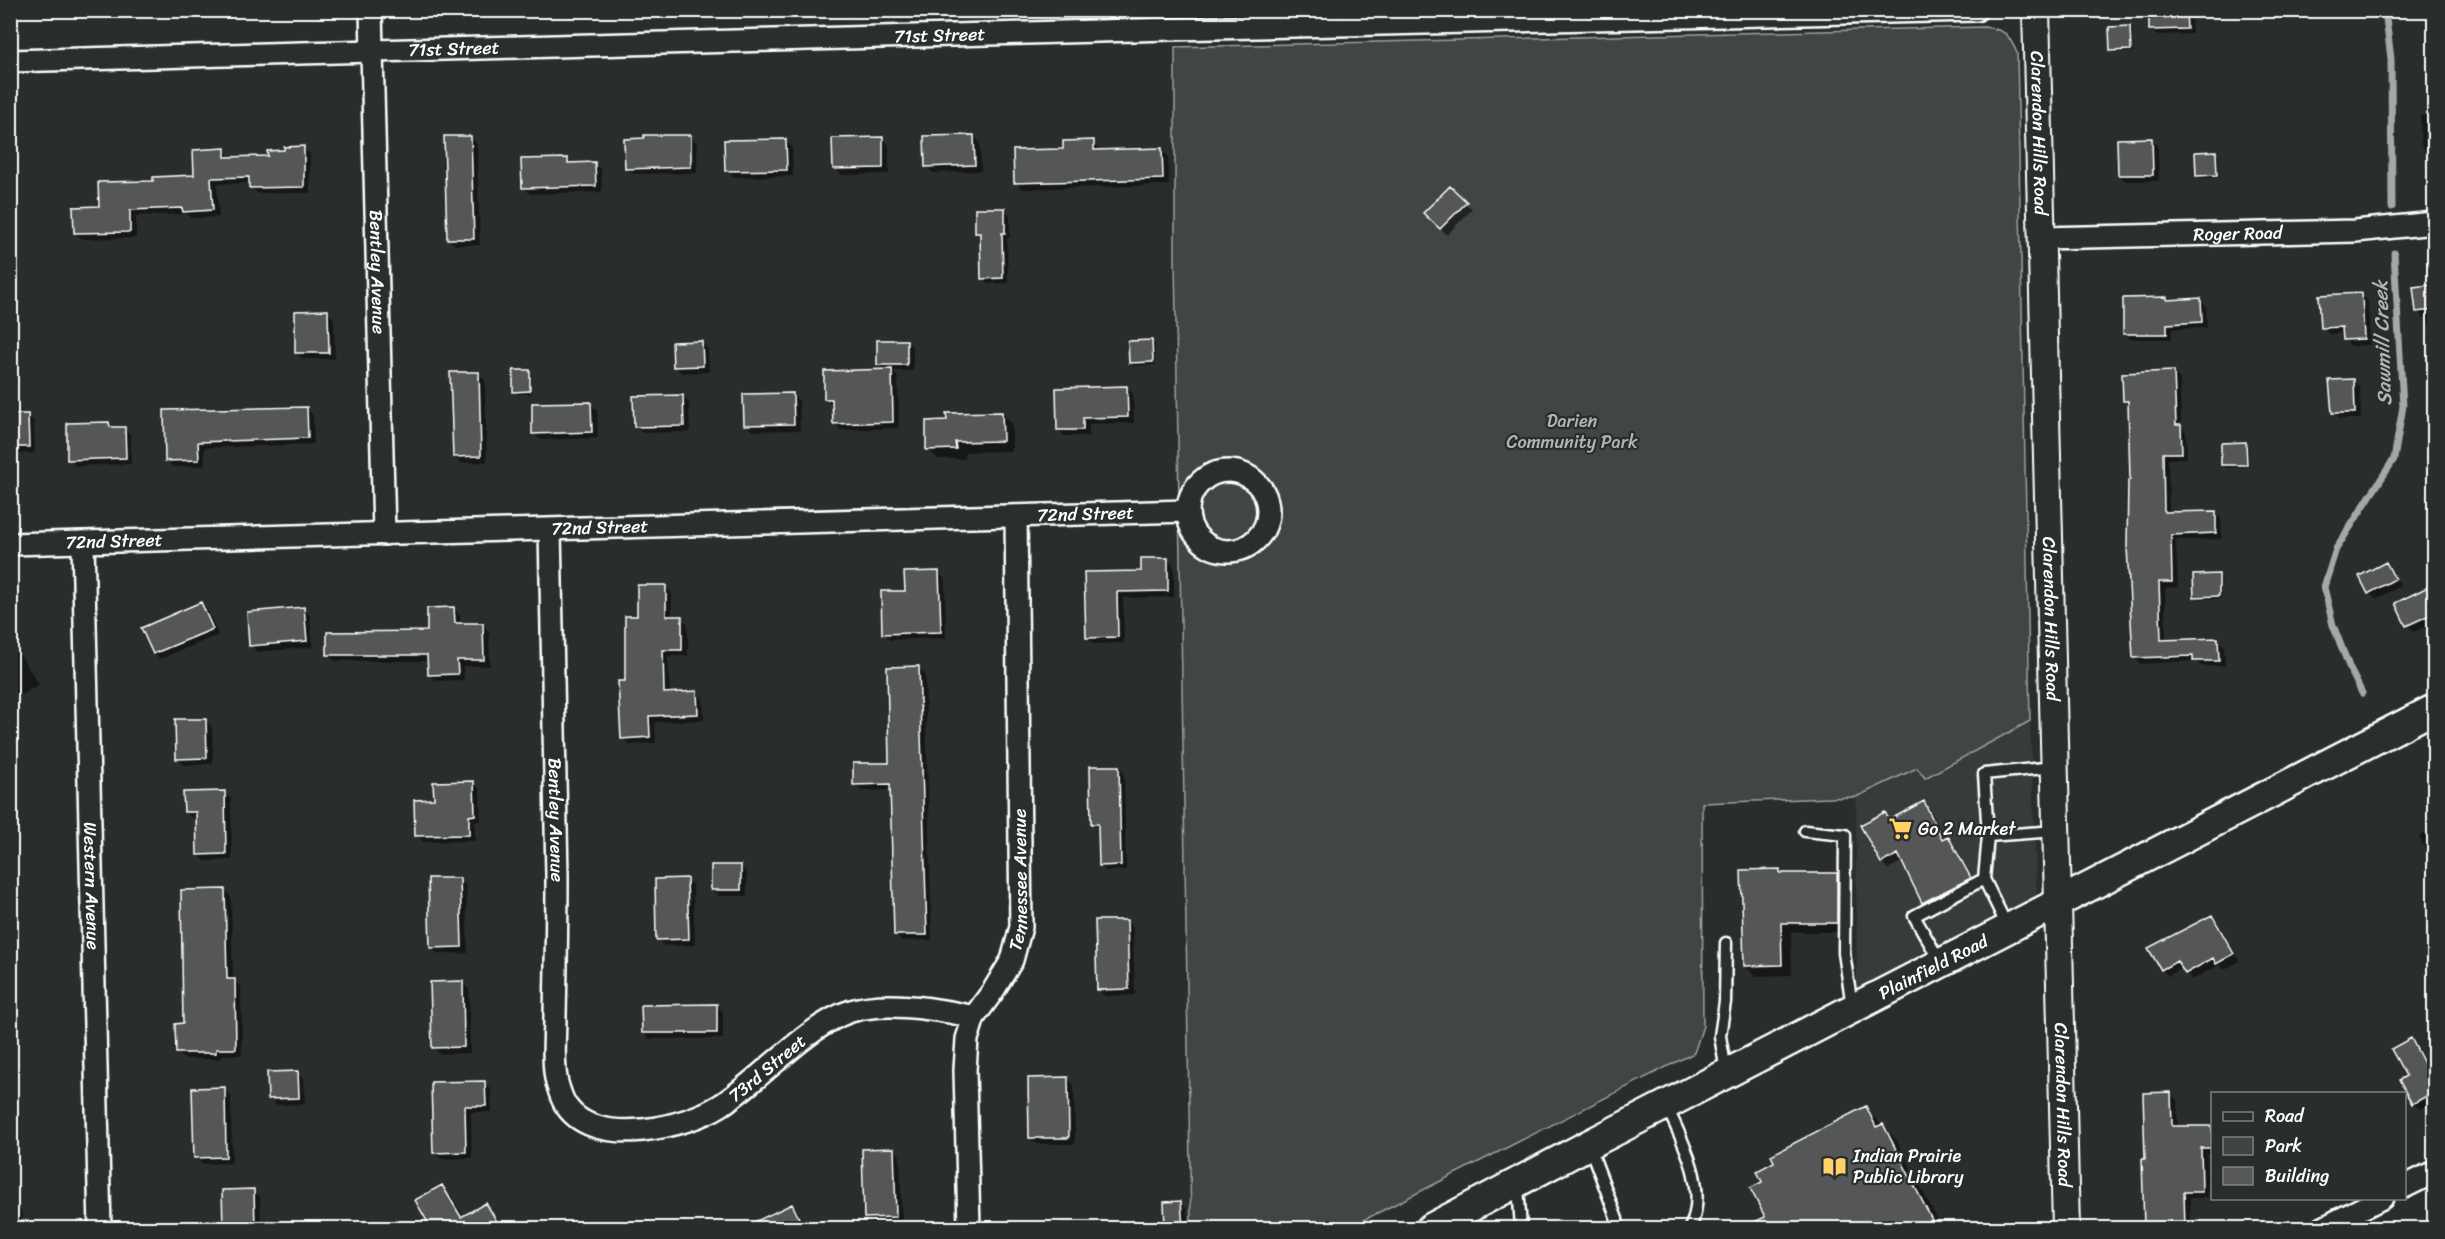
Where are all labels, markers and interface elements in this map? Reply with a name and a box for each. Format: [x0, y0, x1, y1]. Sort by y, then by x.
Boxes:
street label: 71st Street [894, 18, 986, 53]
street label: 71st Street [408, 32, 500, 66]
street label: Clarendon Hills Road [2021, 50, 2057, 217]
street label: Bentley Avenue [360, 209, 395, 334]
street label: Roger Road [2193, 217, 2284, 251]
water label: Sawmill Creek [2363, 278, 2402, 406]
park label: Darien Community Park [1506, 405, 1638, 458]
street label: 72nd Street [1037, 497, 1135, 531]
street label: 72nd Street [551, 510, 649, 545]
street label: 72nd Street [65, 524, 163, 558]
street label: Clarendon Hills Road [2033, 536, 2069, 703]
street label: Bentley Avenue [539, 757, 573, 882]
street label: Tennessee Avenue [999, 808, 1037, 955]
place label: Go 2 Market [1918, 813, 2016, 845]
supermarket icon: Go 2 Market [1887, 816, 1913, 842]
street label: Western Avenue [74, 822, 109, 950]
street label: Plainfield Road [1873, 925, 1995, 1009]
street label: Clarendon Hills Road [2045, 1022, 2081, 1189]
street label: 73rd Street [721, 1026, 814, 1111]
legend [2211, 1092, 2406, 1200]
text: Road [2265, 1100, 2305, 1132]
text: Park [2265, 1130, 2302, 1162]
place label: Indian Prairie Public Library [1852, 1140, 1964, 1193]
library icon: Indian Prairie Public Library [1822, 1153, 1848, 1179]
text: Building [2265, 1160, 2329, 1192]

